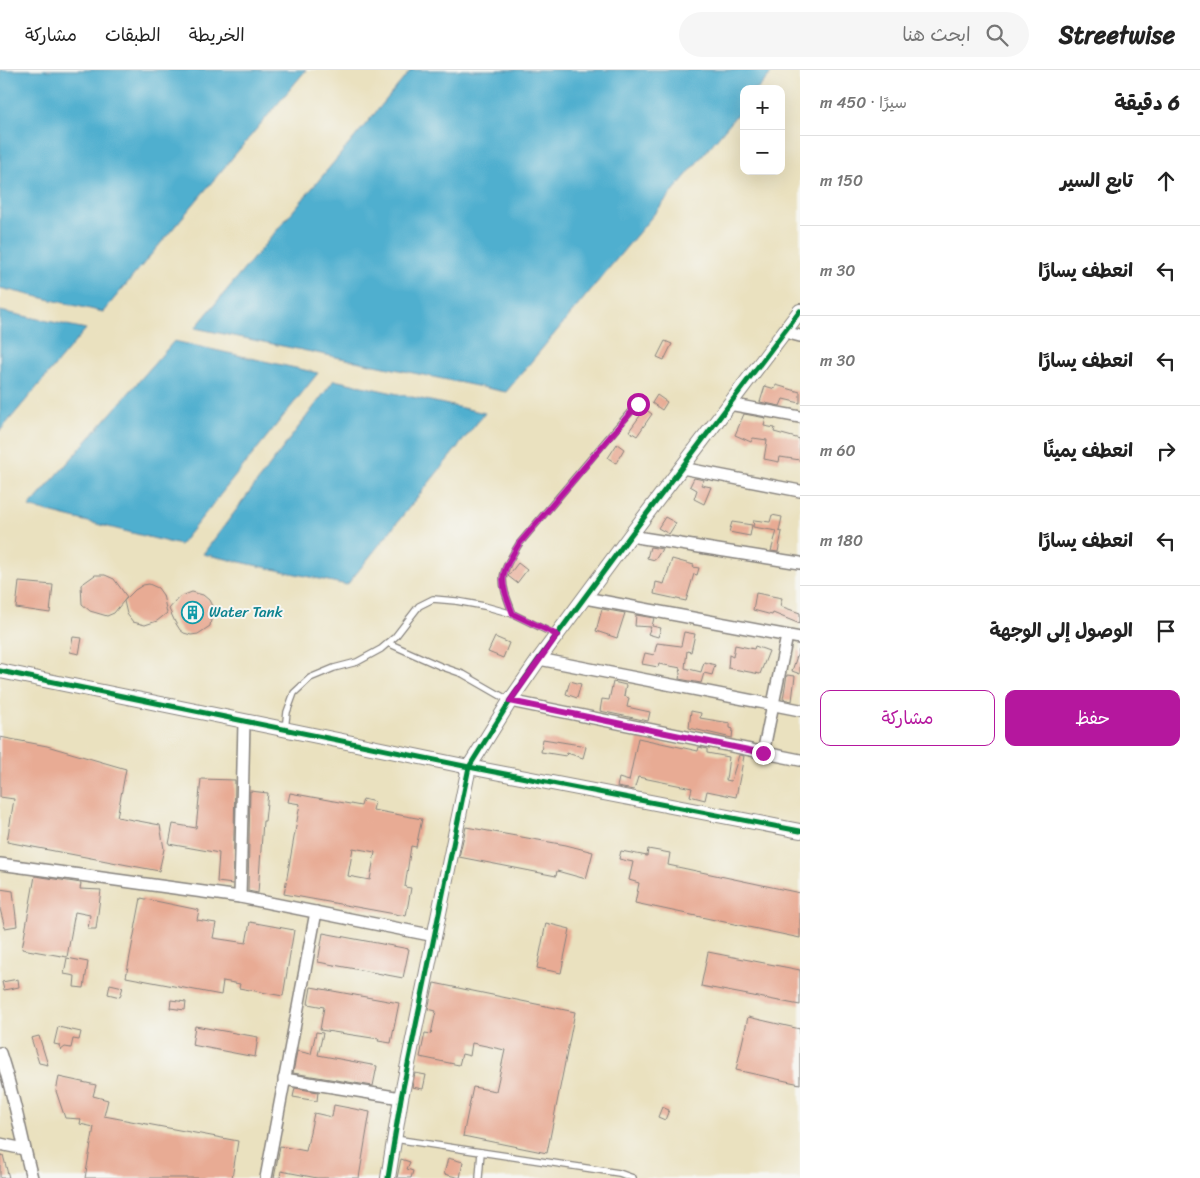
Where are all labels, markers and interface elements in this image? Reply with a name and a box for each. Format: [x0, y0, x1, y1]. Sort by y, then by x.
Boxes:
search box [679, 12, 1029, 57]
text: Streetwise [1059, 14, 1175, 56]
text: ابحث هنا [902, 18, 971, 51]
text: مشاركة [25, 19, 77, 51]
text: الطبقات [105, 19, 161, 51]
text: الخريطة [189, 19, 245, 51]
icon: search [983, 21, 1011, 49]
text: 6 دقيقة [1114, 84, 1180, 122]
map controls [740, 85, 785, 175]
button: + [740, 85, 785, 130]
text: سيرًا · 450 m [820, 88, 907, 117]
button: − [740, 130, 785, 175]
text: تابع السير [1060, 164, 1133, 197]
text: 150 m [820, 166, 863, 195]
icon: ahead [1152, 167, 1180, 195]
text: انعطف يسارًا [1038, 254, 1133, 287]
text: 30 m [820, 256, 855, 285]
icon: left [1152, 257, 1180, 285]
text: انعطف يسارًا [1038, 344, 1133, 377]
text: 30 m [820, 346, 855, 375]
icon: left [1152, 347, 1180, 375]
route start [627, 393, 650, 416]
text: انعطف يمينًا [1043, 434, 1133, 467]
text: 60 m [820, 436, 856, 465]
icon: right [1152, 437, 1180, 465]
text: انعطف يسارًا [1038, 524, 1133, 557]
text: 180 m [820, 526, 863, 555]
icon: left [1152, 527, 1180, 555]
place label: Water Tank [209, 599, 284, 625]
building icon: Water Tank [181, 600, 205, 624]
text: الوصول إلى الوجهة [990, 614, 1133, 647]
icon: arrive [1152, 617, 1180, 645]
button: مشاركة [820, 690, 995, 746]
button: حفظ [1005, 690, 1180, 746]
route end [752, 742, 775, 765]

